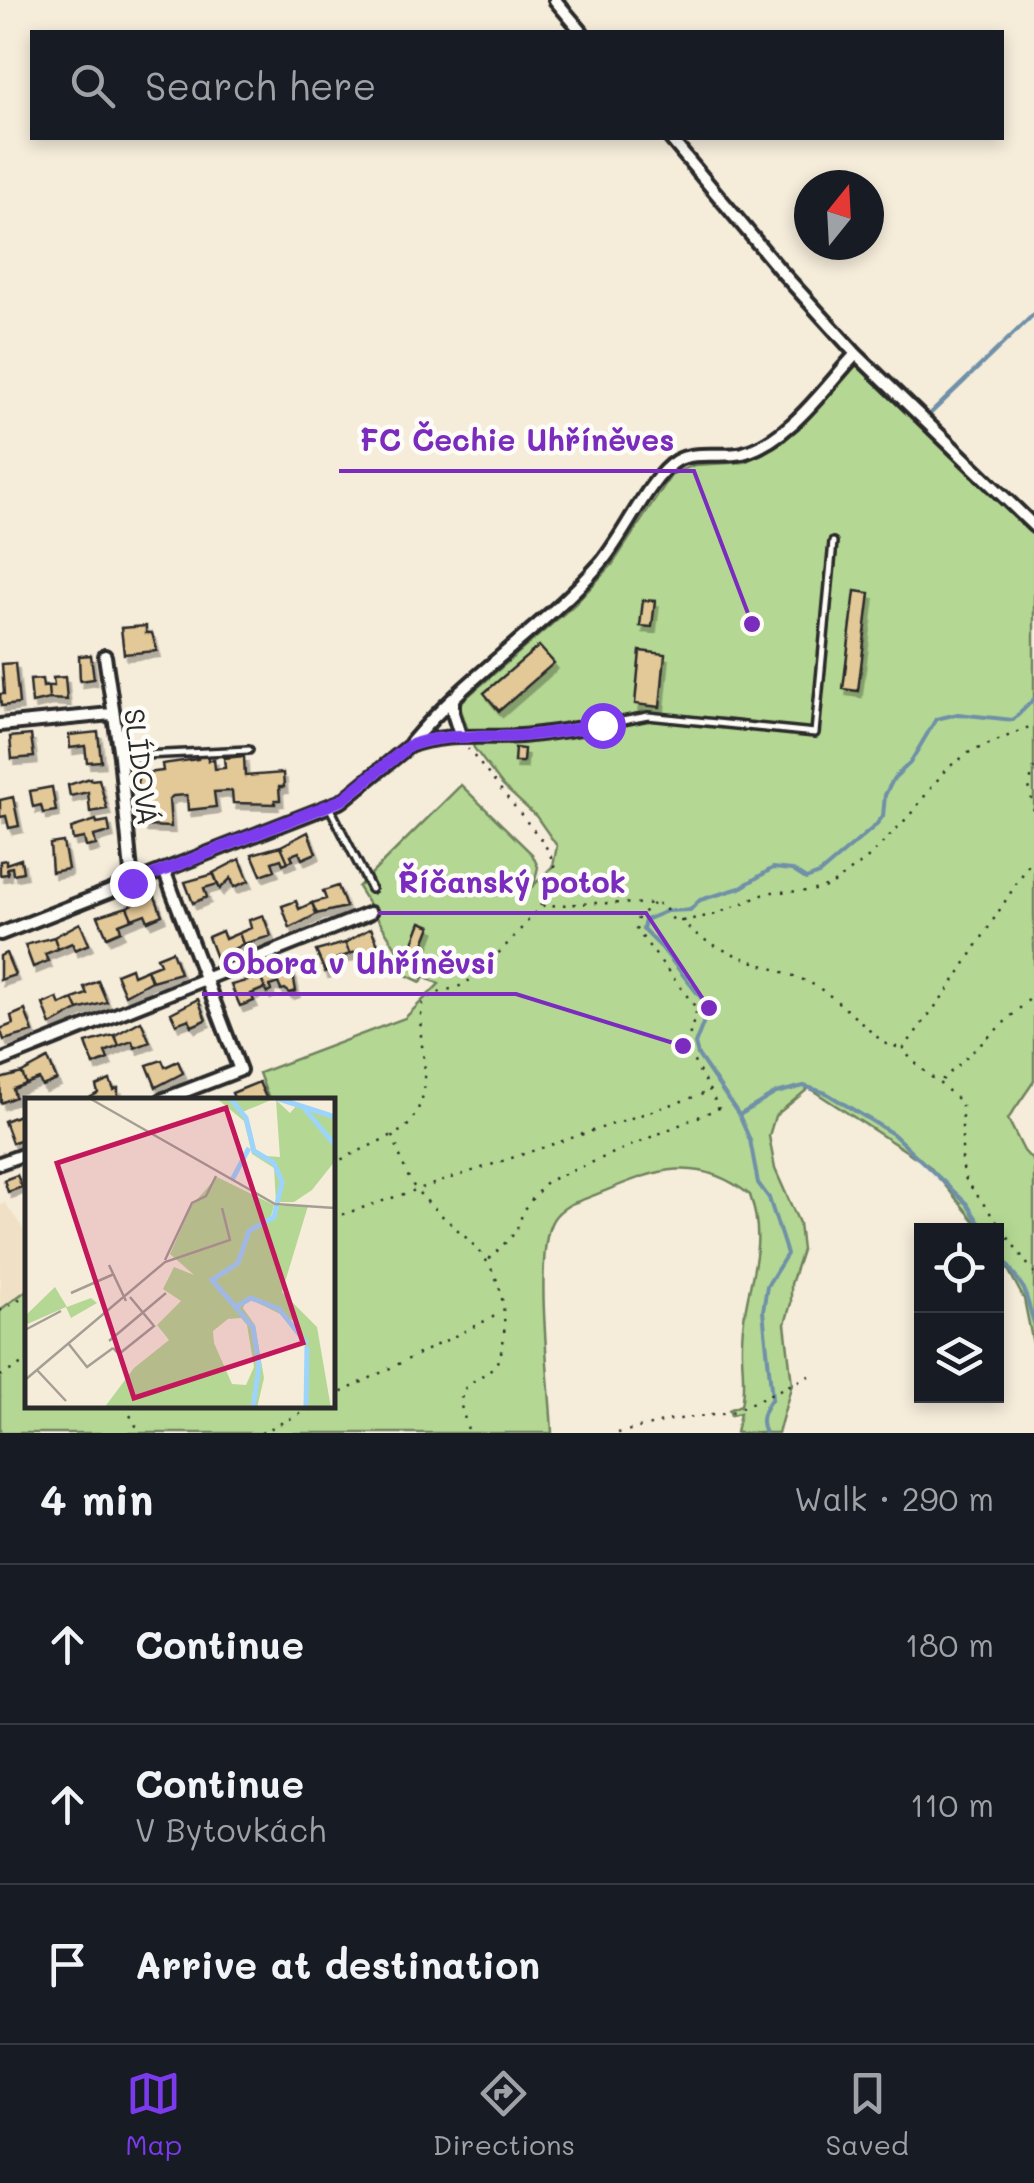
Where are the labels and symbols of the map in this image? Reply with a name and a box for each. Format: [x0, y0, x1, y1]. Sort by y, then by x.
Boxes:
north arrow [794, 170, 884, 260]
callout: FC Čechie Uhříněves [339, 411, 694, 471]
text: FC Čechie Uhříněves [360, 419, 674, 459]
route start [580, 703, 626, 749]
street label: SLÍDOVÁ [117, 706, 167, 827]
callout: Říčanský potok [378, 853, 646, 913]
route end [110, 861, 156, 907]
text: Říčanský potok [398, 861, 626, 901]
callout: Obora v Uhříněvsi [202, 934, 516, 994]
text: Obora v Uhříněvsi [222, 942, 496, 982]
inset map [25, 1098, 335, 1408]

